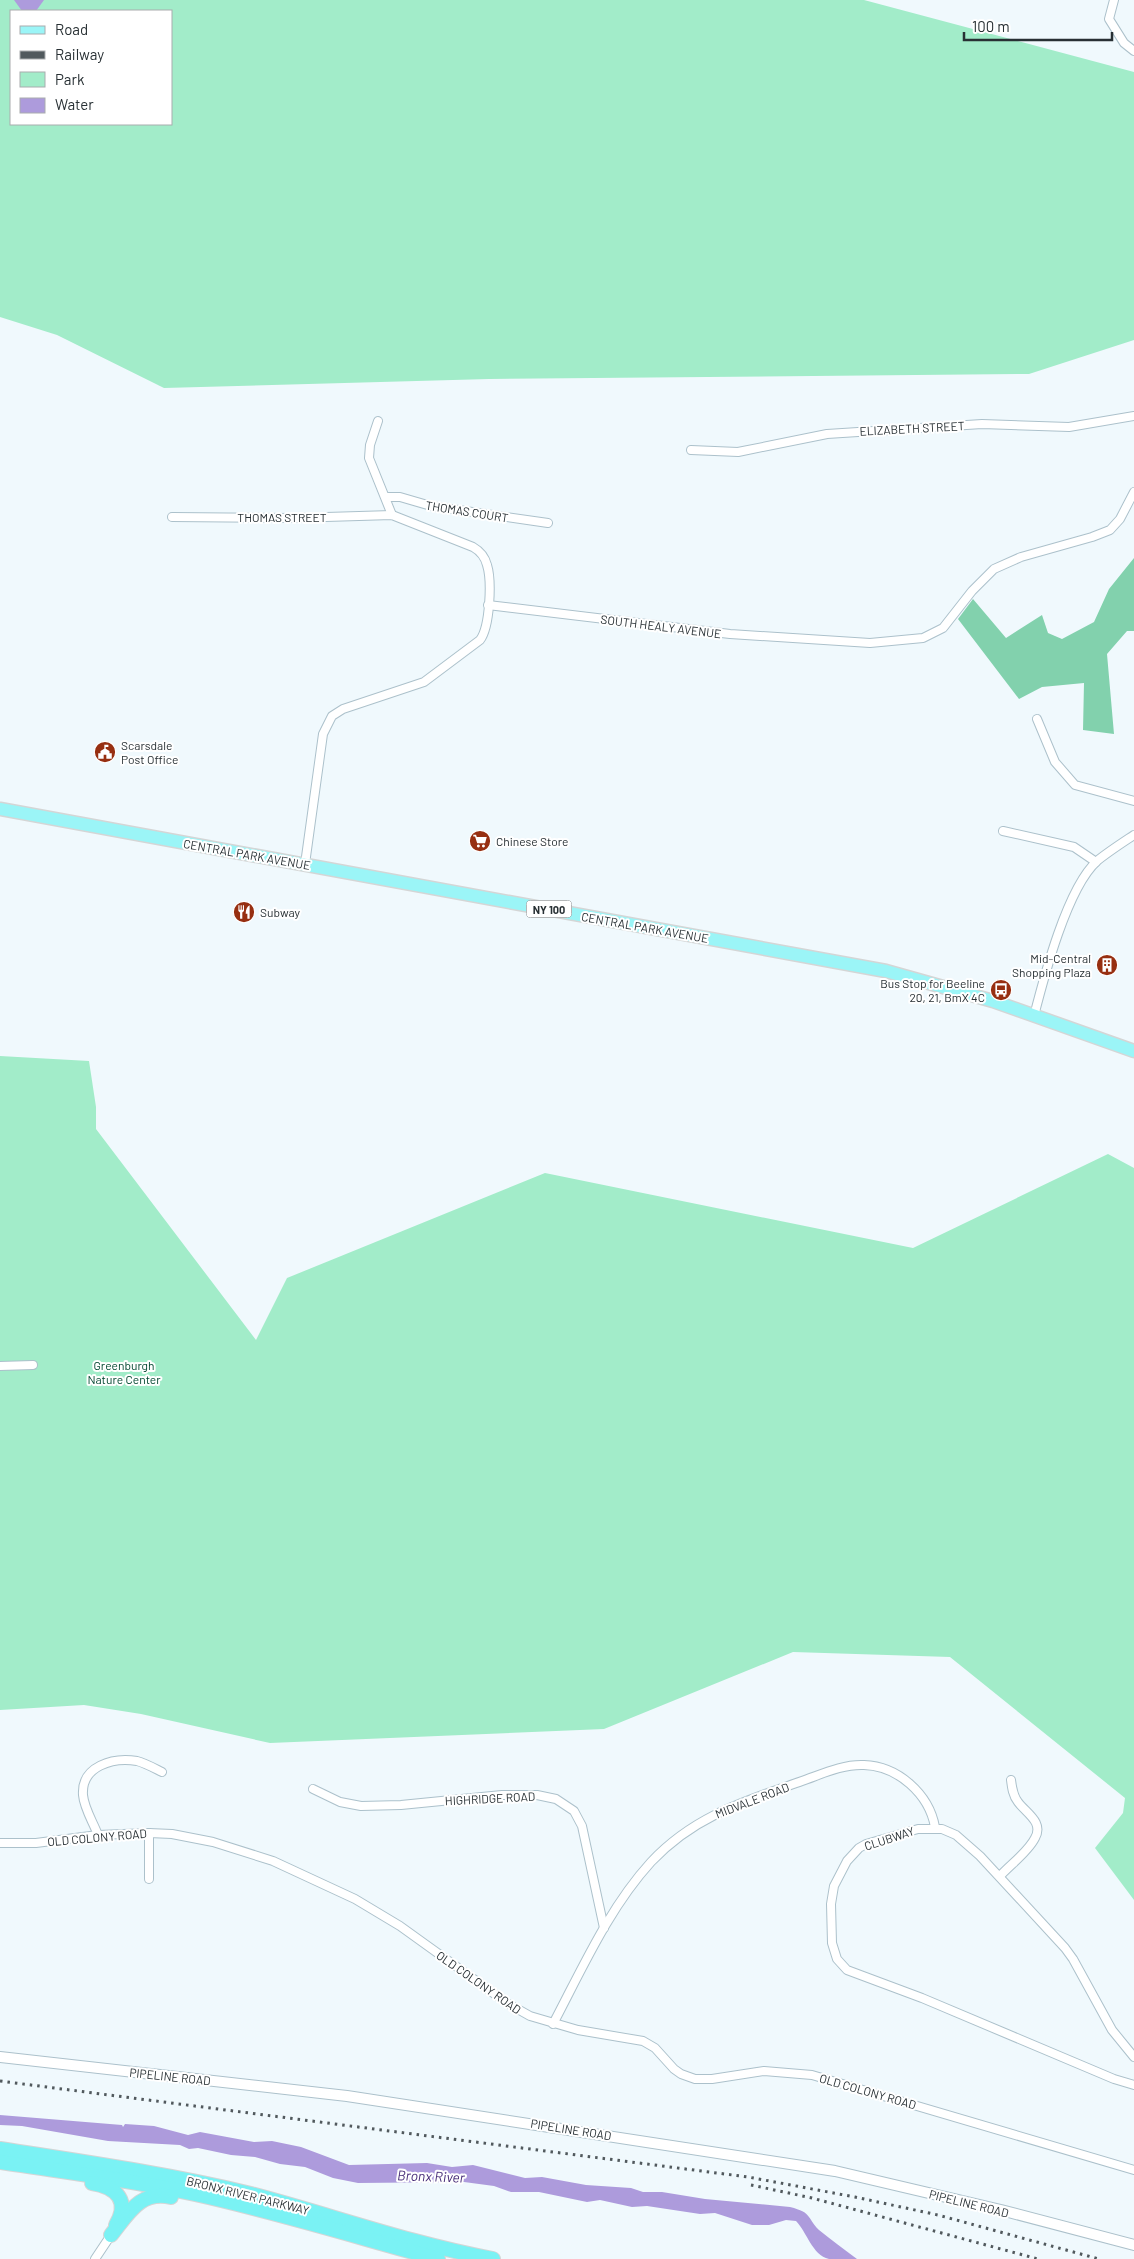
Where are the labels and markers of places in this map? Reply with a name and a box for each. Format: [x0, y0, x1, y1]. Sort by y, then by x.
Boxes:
place label: Scarsdale Post Office [121, 738, 178, 766]
public building icon: Scarsdale Post Office [93, 740, 117, 764]
supermarket icon: Chinese Store [468, 829, 492, 853]
place label: Chinese Store [496, 834, 569, 848]
restaurant icon: Subway [232, 900, 256, 924]
place label: Subway [260, 905, 300, 919]
place label: Mid-Central Shopping Plaza [1012, 951, 1091, 979]
building icon: Mid-Central Shopping Plaza [1095, 953, 1119, 977]
place label: Bus Stop for Beeline 20, 21, BmX 4C [880, 976, 985, 1004]
bus stop icon: Bus Stop for Beeline 20, 21, BmX 4C [989, 978, 1013, 1002]

